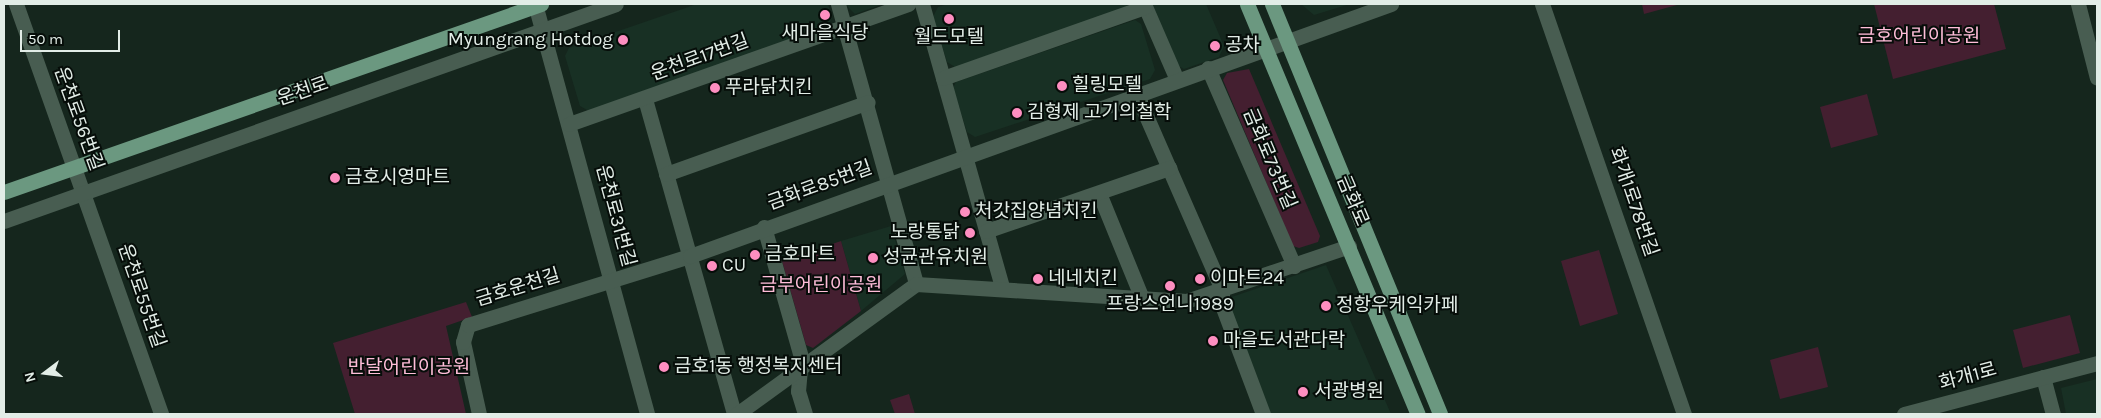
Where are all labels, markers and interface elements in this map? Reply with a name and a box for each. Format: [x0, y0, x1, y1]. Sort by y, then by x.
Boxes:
marker: 새마을식당 [819, 9, 831, 21]
marker: 월드모텔 [943, 13, 955, 25]
scale bar [22, 20, 122, 52]
place label: 새마을식당 [781, 23, 869, 45]
park label: 금호어린이공원 [1858, 26, 1980, 48]
place label: 월드모텔 [914, 27, 984, 49]
place label: Myungrang Hotdog [448, 29, 613, 51]
text: 50 m [28, 30, 63, 48]
street label: 운천로17번길 [648, 30, 752, 86]
marker: Myungrang Hotdog [617, 34, 629, 46]
place label: 공차 [1225, 35, 1260, 57]
marker: 공차 [1209, 40, 1221, 52]
street label: 운천로56번길 [49, 64, 107, 174]
street label: 운천로 [274, 73, 332, 111]
place label: 힐링모텔 [1072, 75, 1142, 97]
place label: 푸라닭치킨 [725, 77, 812, 99]
marker: 힐링모텔 [1056, 80, 1068, 92]
marker: 푸라닭치킨 [709, 82, 721, 94]
place label: 김형제 고기의철학 [1027, 102, 1171, 124]
street label: 금화로73번길 [1237, 105, 1301, 213]
marker: 김형제 고기의철학 [1011, 107, 1023, 119]
street label: 화개1로78번길 [1604, 144, 1662, 260]
street label: 금화로85번길 [765, 157, 875, 215]
street label: 운천로31번길 [590, 162, 640, 270]
place label: 금호시영마트 [345, 167, 450, 189]
marker: 금호시영마트 [329, 172, 341, 184]
street label: 금화로 [1331, 172, 1373, 230]
place label: 처갓집양념치킨 [975, 201, 1097, 223]
marker: 처갓집양념치킨 [959, 206, 971, 218]
place label: 노랑통닭 [890, 222, 960, 244]
marker: 노랑통닭 [964, 227, 976, 239]
street label: 운천로55번길 [113, 241, 169, 351]
place label: 금호마트 [765, 244, 835, 266]
place label: 성균관유치원 [883, 247, 988, 269]
marker: 금호마트 [749, 249, 761, 261]
marker: 성균관유치원 [867, 252, 879, 264]
place label: CU [722, 255, 746, 277]
marker: CU [706, 260, 718, 272]
street label: 금호운천길 [473, 264, 563, 312]
place label: 네네치킨 [1048, 268, 1118, 290]
place label: 이마트24 [1210, 268, 1284, 290]
marker: 네네치킨 [1032, 273, 1044, 285]
marker: 이마트24 [1194, 273, 1206, 285]
park label: 금부어린이공원 [760, 275, 882, 297]
marker: 프랑스언니1989 [1164, 280, 1176, 292]
place label: 프랑스언니1989 [1106, 294, 1234, 316]
place label: 정항우케익카페 [1336, 295, 1458, 317]
marker: 정항우케익카페 [1320, 300, 1332, 312]
place label: 마을도서관다락 [1223, 330, 1345, 352]
marker: 마을도서관다락 [1207, 335, 1219, 347]
north arrow [20, 348, 70, 398]
place label: 금호1동 행정복지센터 [674, 356, 842, 378]
park label: 반달어린이공원 [348, 357, 470, 379]
street label: 화개1로 [1937, 358, 1999, 396]
marker: 금호1동 행정복지센터 [658, 361, 670, 373]
text: N [21, 370, 40, 384]
place label: 서광병원 [1314, 381, 1384, 403]
marker: 서광병원 [1296, 385, 1310, 399]

